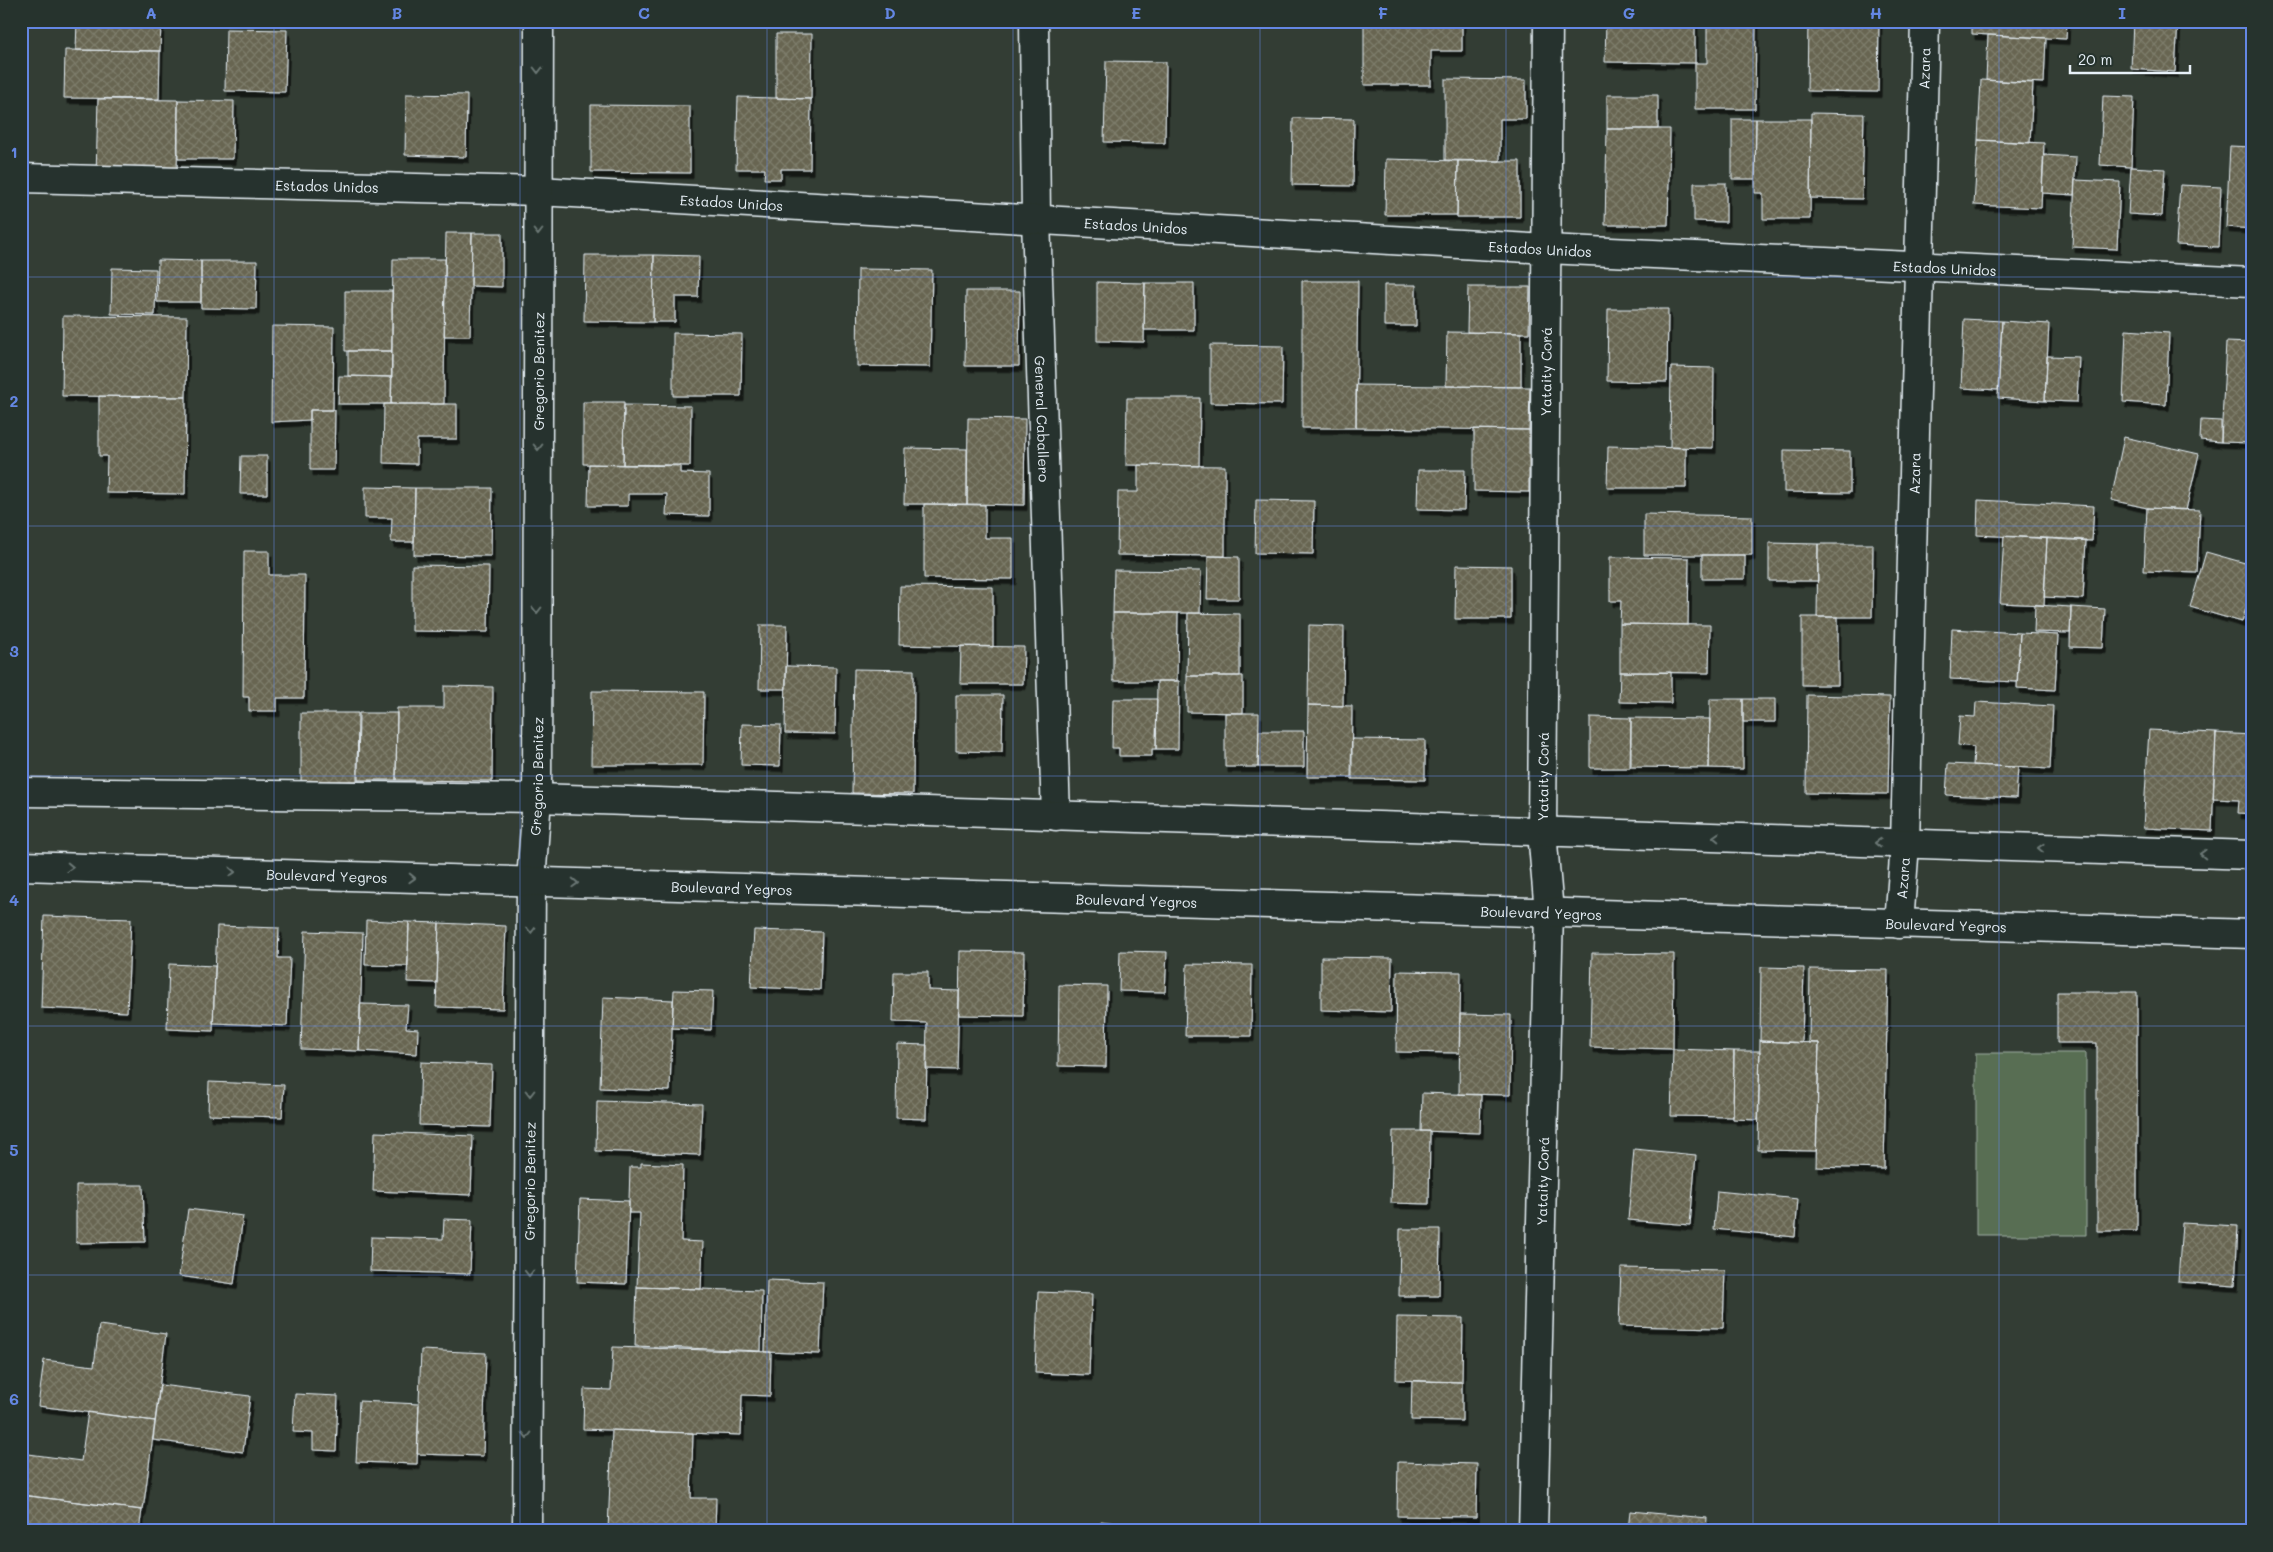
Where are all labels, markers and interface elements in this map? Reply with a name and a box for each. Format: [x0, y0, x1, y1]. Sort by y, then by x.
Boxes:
text: A [145, 2, 157, 23]
text: B [392, 2, 402, 23]
text: C [638, 2, 650, 23]
text: D [884, 2, 896, 23]
text: E [1131, 2, 1141, 23]
text: F [1378, 2, 1388, 23]
text: G [1623, 2, 1635, 23]
text: H [1870, 2, 1882, 23]
text: I [2118, 2, 2126, 23]
scale bar [2070, 42, 2190, 74]
street label: Azara [1914, 47, 1934, 90]
text: 20 m [2078, 49, 2112, 69]
one-way arrow [533, 66, 543, 74]
text: 1 [10, 141, 18, 162]
street label: Estados Unidos [275, 175, 379, 196]
street label: Estados Unidos [679, 190, 784, 215]
street label: Estados Unidos [1084, 213, 1188, 238]
one-way arrow [533, 229, 543, 237]
street label: Estados Unidos [1488, 236, 1592, 261]
street label: Estados Unidos [1893, 256, 1997, 280]
street label: Gregorio Benitez [528, 312, 548, 431]
street label: Yataity Corá [1536, 327, 1555, 416]
street label: General Caballero [1031, 355, 1054, 483]
text: 2 [10, 390, 19, 411]
one-way arrow [533, 444, 543, 452]
street label: Azara [1904, 452, 1924, 495]
one-way arrow [532, 606, 542, 614]
text: 3 [9, 640, 19, 661]
street label: Gregorio Benitez [525, 717, 547, 836]
street label: Yataity Corá [1533, 732, 1552, 821]
one-way arrow [1712, 832, 1720, 843]
one-way arrow [1874, 837, 1882, 848]
one-way arrow [2036, 843, 2044, 853]
one-way arrow [2199, 848, 2207, 859]
street label: Azara [1891, 856, 1913, 900]
one-way arrow [66, 862, 74, 872]
street label: Boulevard Yegros [266, 864, 388, 887]
one-way arrow [229, 867, 237, 878]
one-way arrow [409, 873, 417, 883]
street label: Boulevard Yegros [671, 876, 793, 899]
one-way arrow [571, 878, 579, 888]
text: 4 [9, 889, 19, 910]
street label: Boulevard Yegros [1075, 889, 1198, 911]
street label: Boulevard Yegros [1480, 901, 1602, 924]
street label: Boulevard Yegros [1885, 913, 2007, 936]
one-way arrow [526, 927, 536, 935]
one-way arrow [525, 1090, 535, 1097]
street label: Gregorio Benitez [519, 1121, 539, 1240]
street label: Yataity Corá [1531, 1136, 1553, 1226]
text: 5 [9, 1139, 19, 1160]
one-way arrow [523, 1269, 534, 1277]
text: 6 [9, 1388, 19, 1409]
one-way arrow [522, 1432, 532, 1440]

